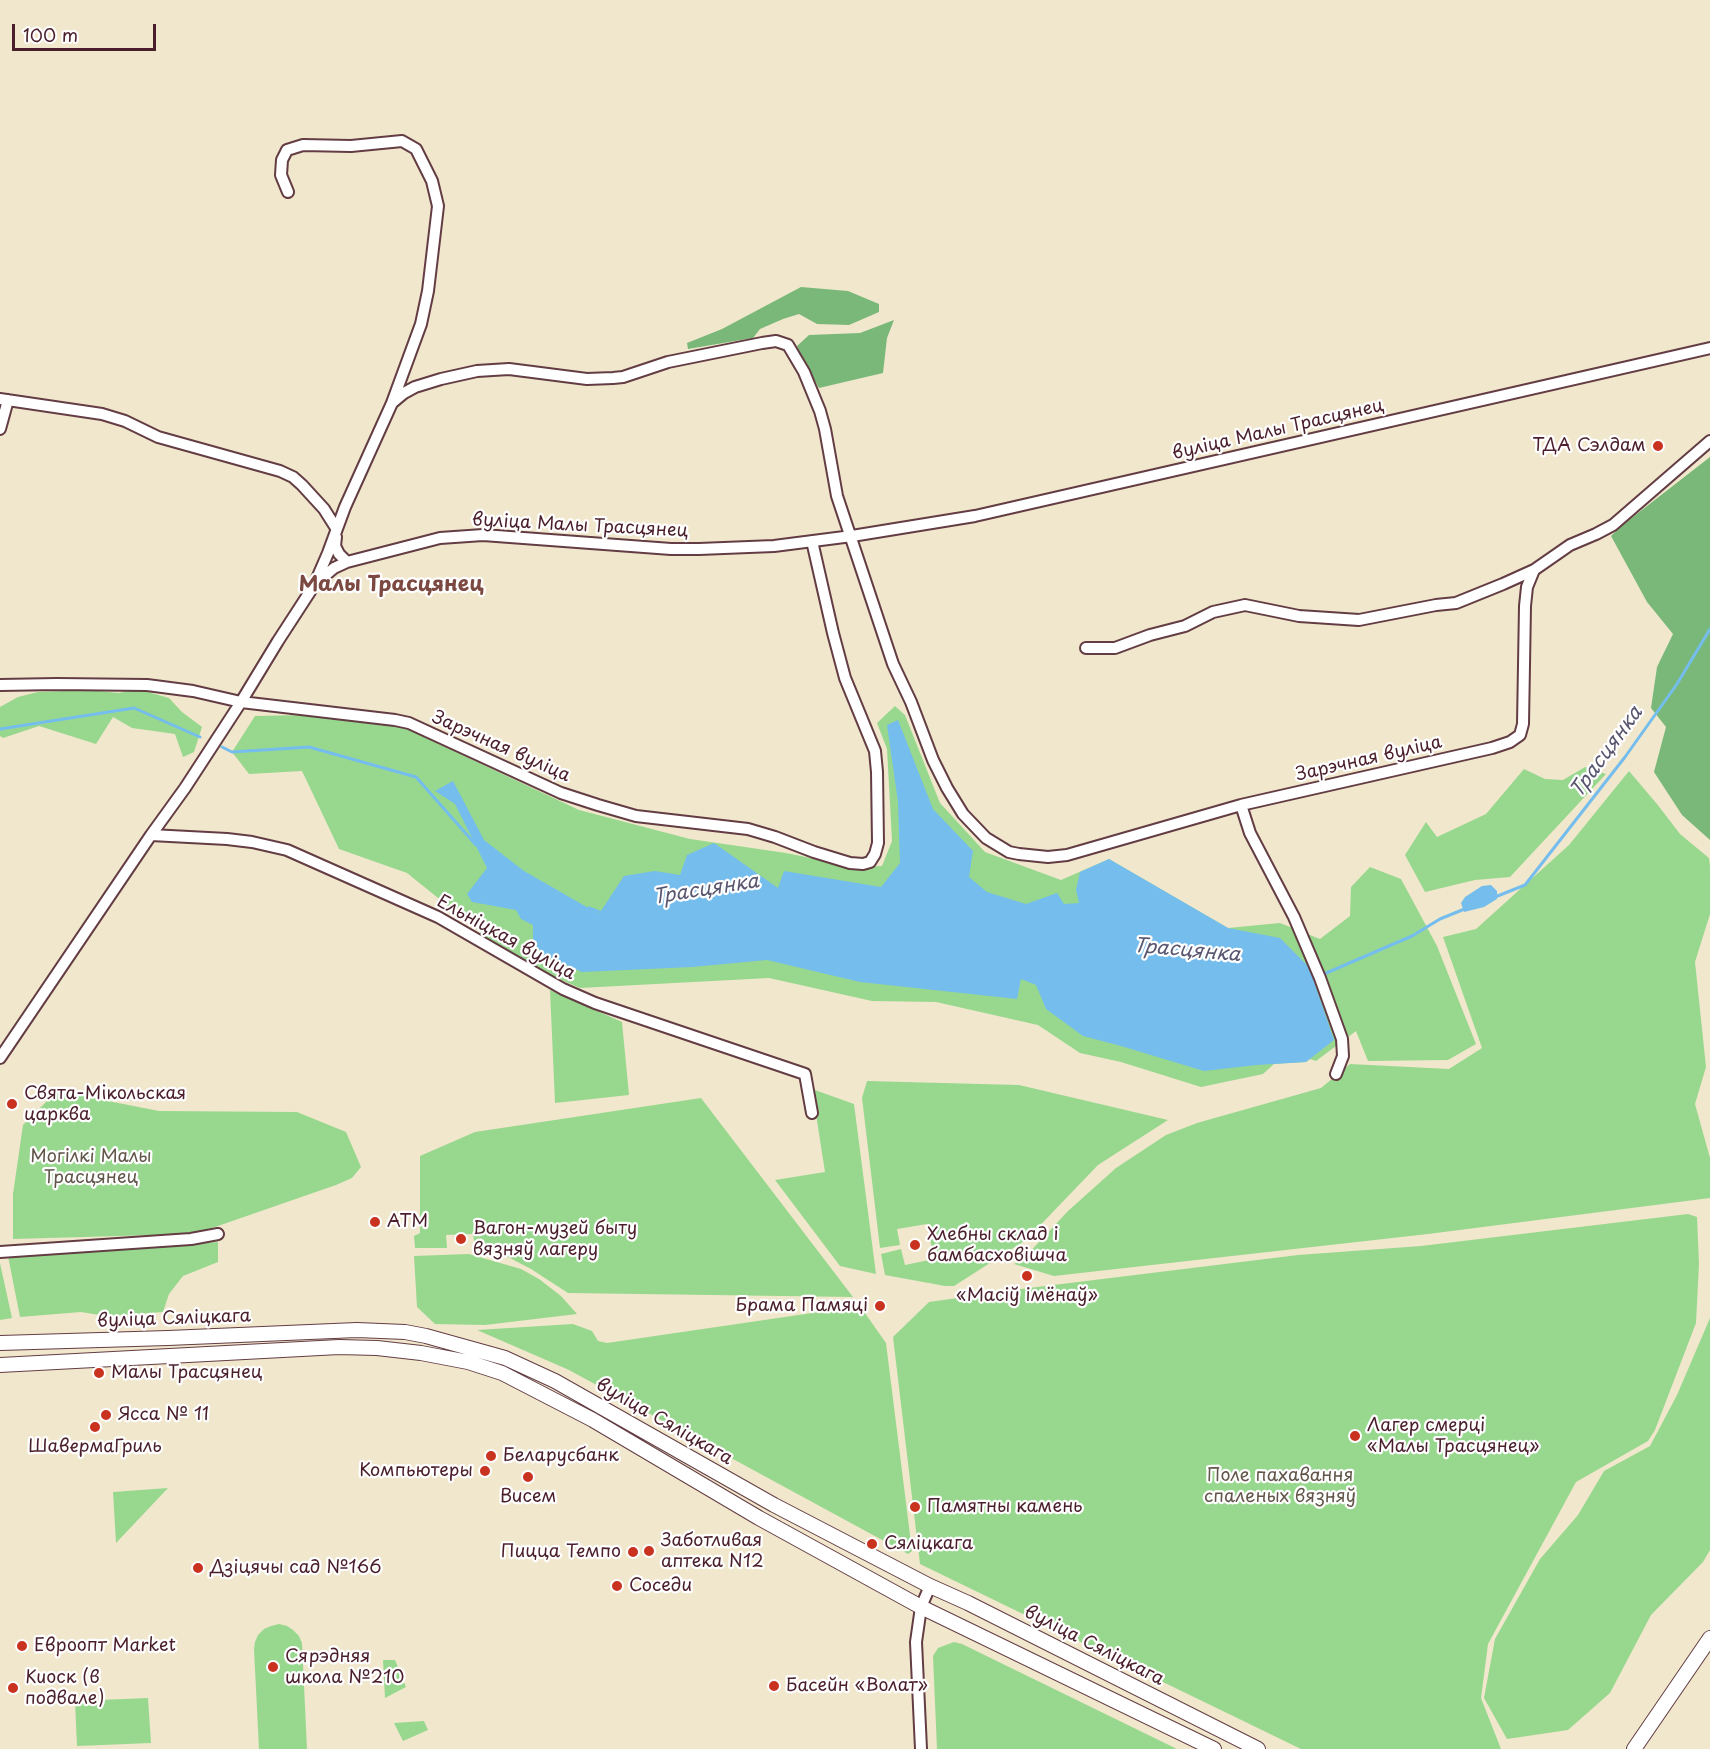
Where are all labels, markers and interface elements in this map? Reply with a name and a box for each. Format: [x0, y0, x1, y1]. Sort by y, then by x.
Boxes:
scale bar [15, 12, 159, 50]
text: 100 m [23, 21, 78, 48]
street label: вуліца Малы Трасцянец [1170, 395, 1386, 465]
place label: ТДА Сэлдам [1532, 435, 1646, 457]
marker: ТДА Сэлдам [1651, 439, 1665, 453]
street label: вуліца Малы Трасцянец [471, 510, 689, 542]
district label: Малы Трасцянец [299, 572, 483, 598]
water label: Трасцянка [1566, 702, 1648, 802]
street label: Зарэчная вуліца [429, 707, 573, 787]
street label: Зарэчная вуліца [1294, 732, 1444, 786]
water label: Трасцянка [651, 870, 761, 910]
street label: Ельніцкая вуліца [433, 891, 579, 985]
water label: Трасцянка [1133, 934, 1241, 968]
place label: Свята-Мікольская царква [24, 1083, 186, 1126]
marker: Свята-Мікольская царква [5, 1097, 19, 1111]
park label: Могілкі Малы Трасцянец [30, 1146, 152, 1188]
place label: АТМ [387, 1211, 428, 1233]
marker: АТМ [368, 1215, 382, 1229]
place label: Вагон-музей быту вязняў лагеру [473, 1218, 637, 1260]
place label: Хлебны склад і бамбасховішча [927, 1224, 1067, 1266]
marker: Вагон-музей быту вязняў лагеру [454, 1232, 468, 1246]
marker: Хлебны склад і бамбасховішча [908, 1238, 922, 1252]
marker: «Масіў імёнаў» [1020, 1269, 1034, 1283]
place label: «Масіў імёнаў» [956, 1285, 1098, 1307]
place label: Брама Памяці [735, 1295, 868, 1317]
marker: Брама Памяці [873, 1299, 887, 1313]
street label: вуліца Сяліцкага [97, 1306, 251, 1332]
place label: Малы Трасцянец [111, 1362, 262, 1384]
marker: Малы Трасцянец [92, 1366, 106, 1380]
street label: вуліца Сяліцкага [592, 1374, 736, 1470]
place label: Ясса № 11 [118, 1404, 209, 1426]
marker: Ясса № 11 [99, 1408, 113, 1422]
place label: Лагер смерці «Малы Трасцянец» [1367, 1415, 1539, 1458]
marker: ШавермаГриль [88, 1420, 102, 1434]
marker: Лагер смерці «Малы Трасцянец» [1348, 1429, 1362, 1443]
place label: ШавермаГриль [28, 1436, 162, 1458]
place label: Беларусбанк [503, 1445, 619, 1467]
marker: Беларусбанк [484, 1449, 498, 1463]
place label: Компьютеры [359, 1460, 473, 1482]
marker: Компьютеры [478, 1464, 492, 1478]
park label: Поле пахавання спаленых вязняў [1204, 1465, 1356, 1508]
marker: Висем [521, 1470, 535, 1484]
place label: Висем [500, 1486, 556, 1508]
place label: Памятны камень [927, 1496, 1082, 1518]
marker: Памятны камень [908, 1500, 922, 1514]
place label: Заботливая аптека N12 [661, 1530, 764, 1572]
place label: Сяліцкага [884, 1533, 973, 1555]
marker: Сяліцкага [865, 1537, 879, 1551]
place label: Пицца Темпо [501, 1541, 621, 1563]
marker: Заботливая аптека N12 [642, 1544, 656, 1558]
marker: Пицца Темпо [626, 1545, 640, 1559]
place label: Дзіцячы сад №166 [210, 1557, 381, 1579]
marker: Дзіцячы сад №166 [191, 1561, 205, 1575]
place label: Соседи [629, 1575, 692, 1597]
marker: Соседи [610, 1579, 624, 1593]
street label: вуліца Сяліцкага [1020, 1601, 1168, 1691]
place label: Евроопт Market [34, 1635, 176, 1657]
marker: Евроопт Market [15, 1639, 29, 1653]
place label: Сярэдняя школа №210 [285, 1646, 404, 1688]
marker: Сярэдняя школа №210 [266, 1660, 280, 1674]
place label: Киоск (в подвале) [25, 1667, 104, 1710]
place label: Басейн «Волат» [786, 1675, 928, 1697]
marker: Басейн «Волат» [767, 1679, 781, 1693]
marker: Киоск (в подвале) [6, 1681, 20, 1695]

